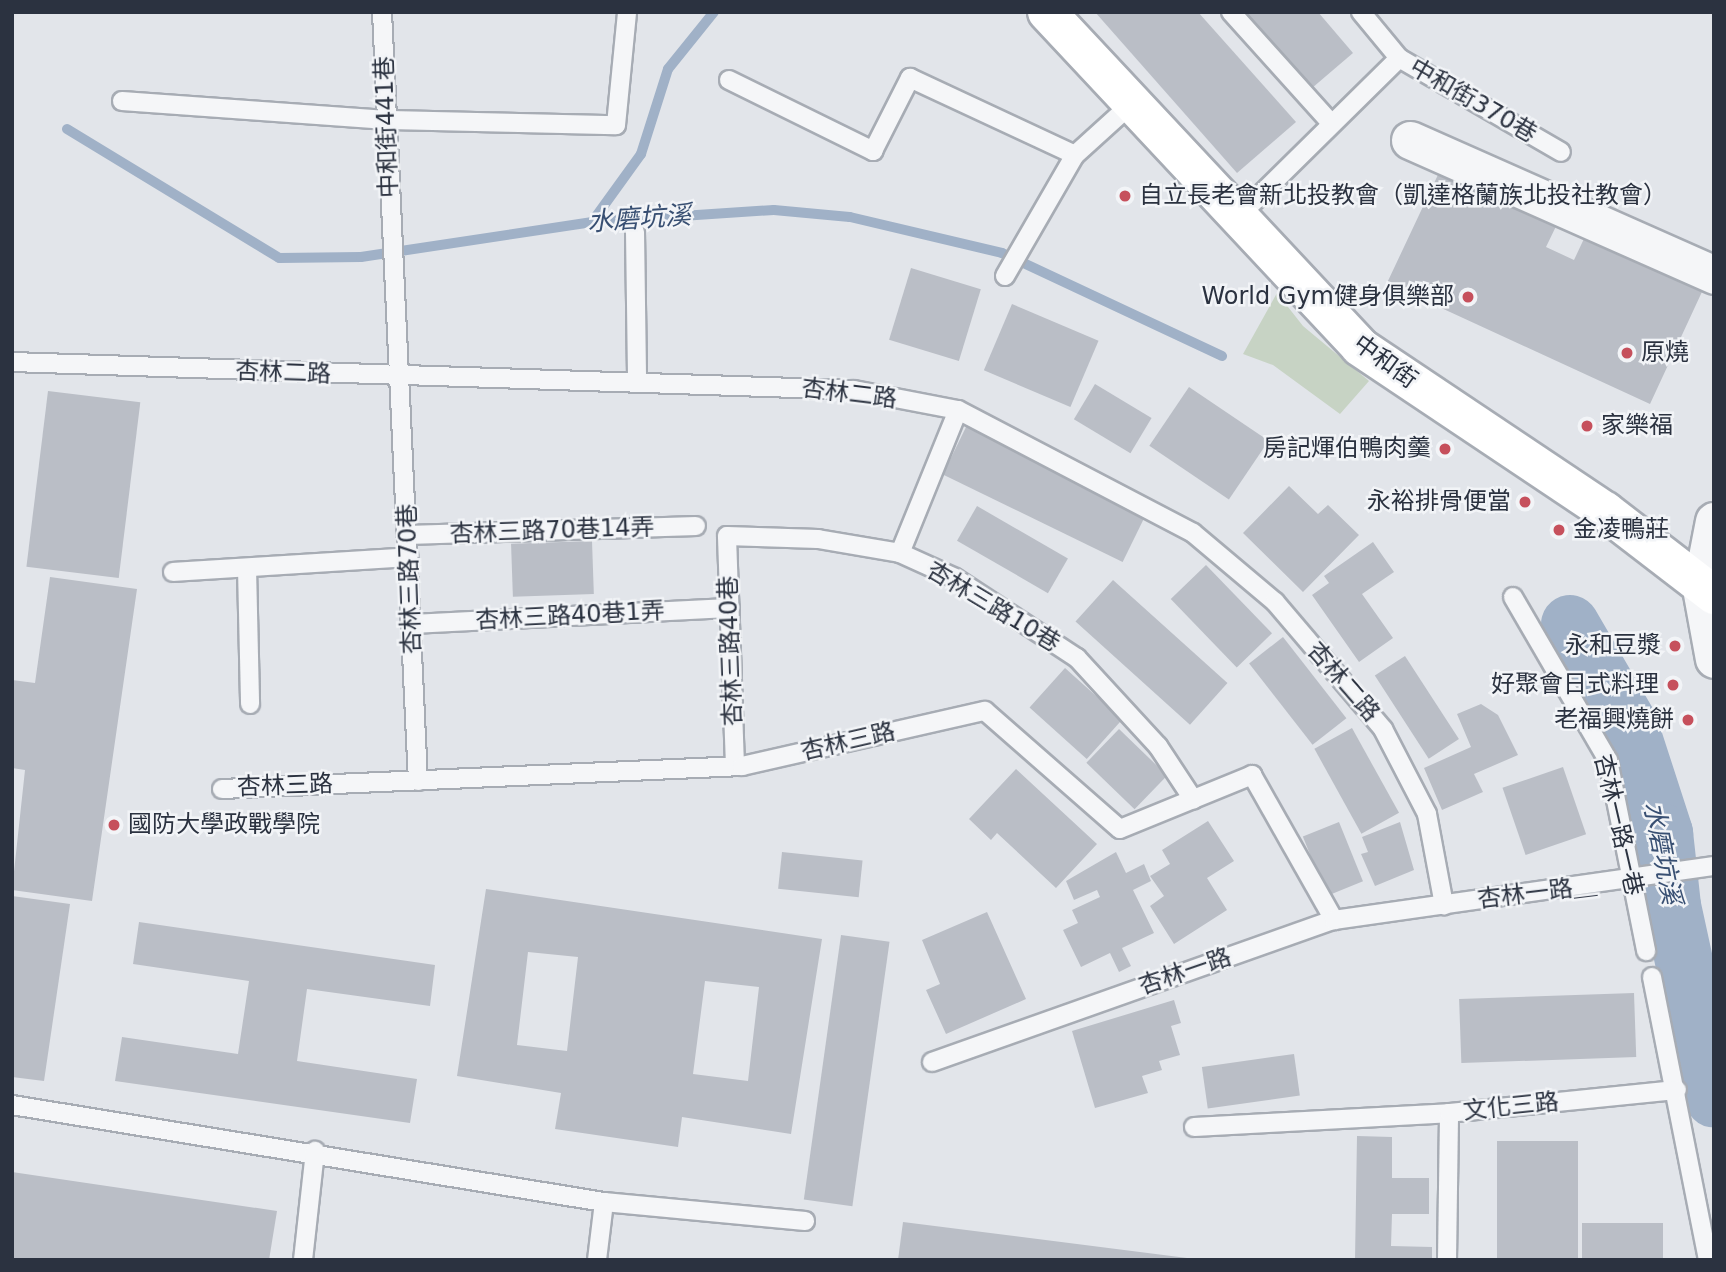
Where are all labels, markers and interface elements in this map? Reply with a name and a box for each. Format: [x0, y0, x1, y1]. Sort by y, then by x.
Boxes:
street label: 中和街370巷 [1404, 53, 1542, 149]
street label: 中和街441巷 [370, 56, 404, 198]
place label: 自立長老會新北投教會（凱達格蘭族北投社教會） [1139, 182, 1667, 210]
marker: 自立長老會新北投教會（凱達格蘭族北投社教會） [1117, 188, 1133, 204]
water label: 水磨坑溪 [586, 200, 692, 238]
place label: World Gym健身俱樂部 [1201, 283, 1454, 311]
marker: World Gym健身俱樂部 [1460, 289, 1476, 305]
street label: 中和街 [1347, 329, 1423, 395]
place label: 原燒 [1641, 339, 1689, 367]
marker: 原燒 [1619, 345, 1635, 361]
street label: 杏林二路 [235, 357, 331, 389]
street label: 杏林二路 [800, 374, 898, 414]
place label: 家樂福 [1601, 412, 1673, 440]
marker: 家樂福 [1579, 418, 1595, 434]
place label: 房記煇伯鴨肉羹 [1263, 435, 1431, 463]
marker: 房記煇伯鴨肉羹 [1437, 441, 1453, 457]
place label: 永裕排骨便當 [1367, 488, 1511, 516]
marker: 永裕排骨便當 [1517, 494, 1533, 510]
street label: 杏林三路70巷 [393, 503, 427, 655]
street label: 杏林三路70巷14弄 [449, 513, 655, 549]
place label: 金凌鴨莊 [1573, 516, 1669, 544]
marker: 金凌鴨莊 [1551, 522, 1567, 538]
street label: 杏林三路10巷 [921, 556, 1065, 658]
street label: 杏林三路40巷 [714, 575, 748, 727]
street label: 杏林三路40巷1弄 [474, 597, 666, 635]
place label: 永和豆漿 [1565, 632, 1661, 660]
street label: 杏林二路 [1301, 636, 1385, 728]
marker: 永和豆漿 [1667, 638, 1683, 654]
place label: 好聚會日式料理 [1491, 671, 1659, 699]
marker: 好聚會日式料理 [1665, 677, 1681, 693]
place label: 老福興燒餅 [1554, 706, 1674, 734]
marker: 老福興燒餅 [1680, 712, 1696, 728]
street label: 杏林三路 [798, 717, 898, 767]
street label: 杏林一路一巷 [1588, 752, 1648, 898]
street label: 杏林三路 [237, 770, 333, 802]
water label: 水磨坑溪 [1637, 799, 1687, 907]
place label: 國防大學政戰學院 [128, 811, 320, 839]
marker: 國防大學政戰學院 [106, 817, 122, 833]
street label: 杏林一路＿ [1476, 871, 1598, 915]
street label: 杏林一路 [1135, 943, 1235, 1001]
street label: 文化三路 [1462, 1088, 1560, 1126]

